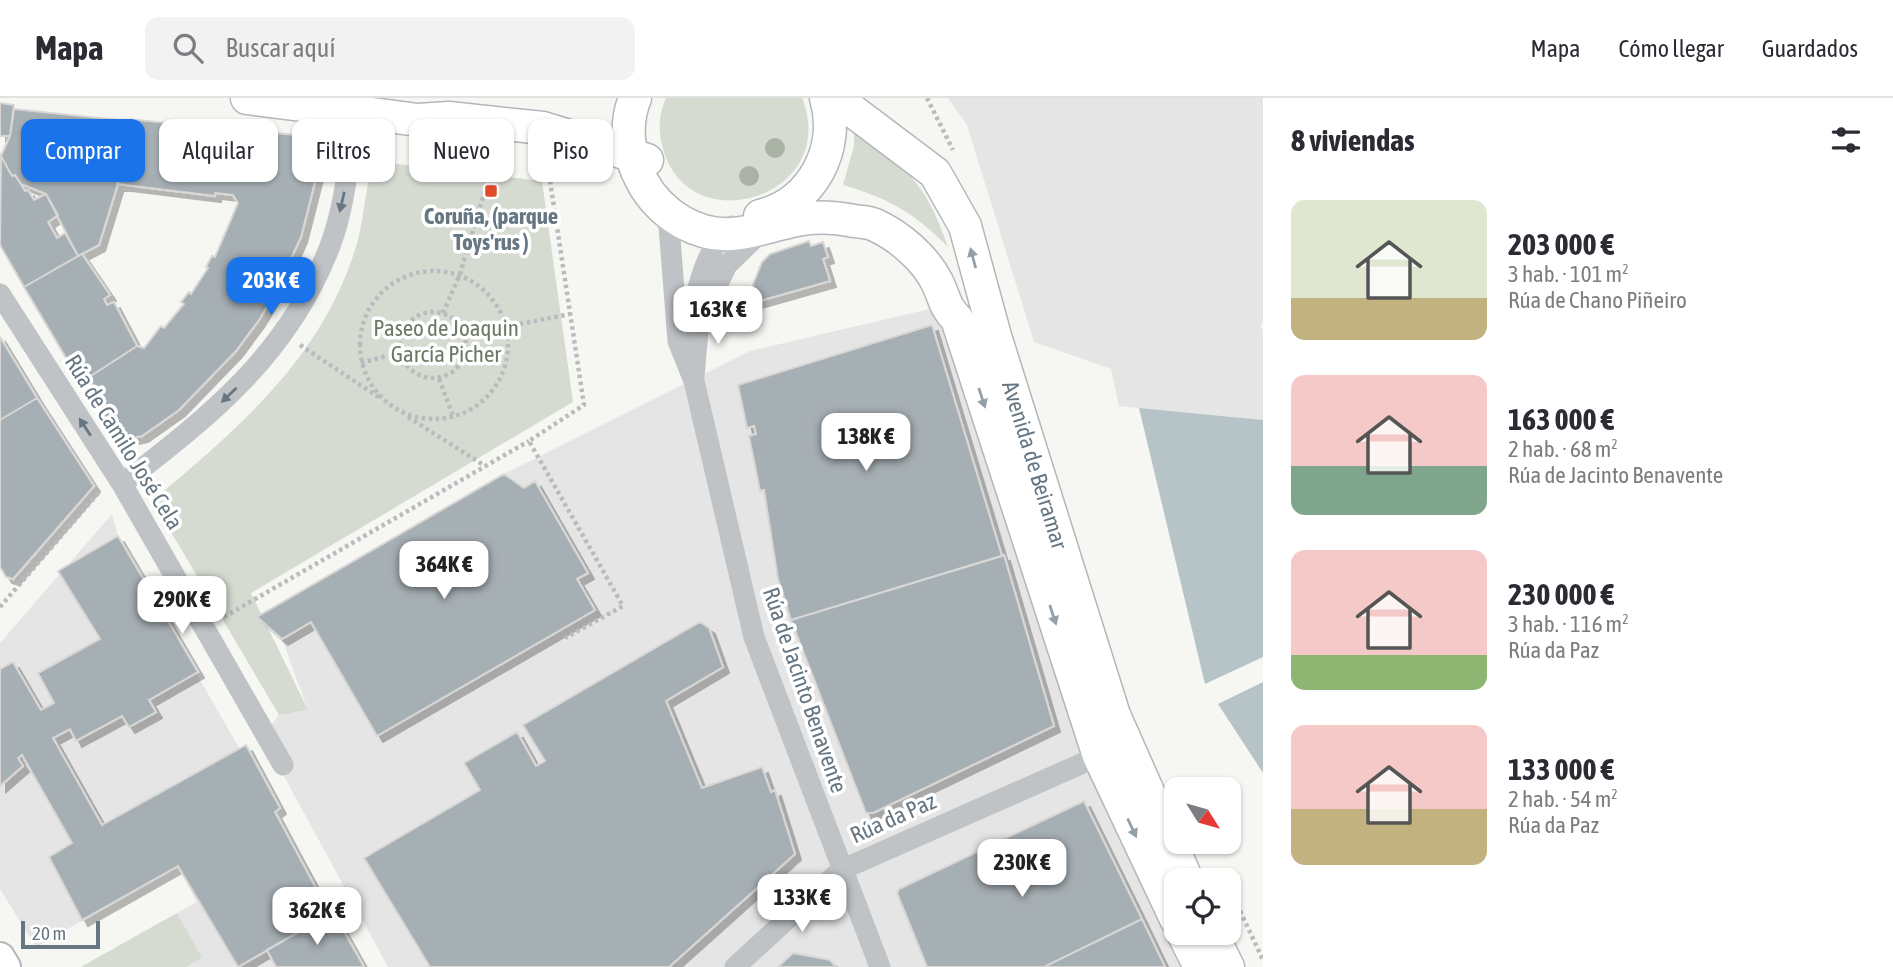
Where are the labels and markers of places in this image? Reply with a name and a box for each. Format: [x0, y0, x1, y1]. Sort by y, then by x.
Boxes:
marker: Coruña, (parque Toys'rus ) [483, 183, 499, 199]
place label: Coruña, (parque Toys'rus ) [424, 203, 558, 255]
pin: 203K € [214, 258, 328, 317]
pin: 163K € [661, 286, 775, 346]
pin: 138K € [809, 414, 923, 473]
pin: 364K € [387, 542, 501, 601]
pin: 290K € [125, 576, 239, 636]
pin: 230K € [965, 840, 1079, 899]
pin: 133K € [745, 874, 859, 934]
pin: 362K € [260, 888, 374, 947]

